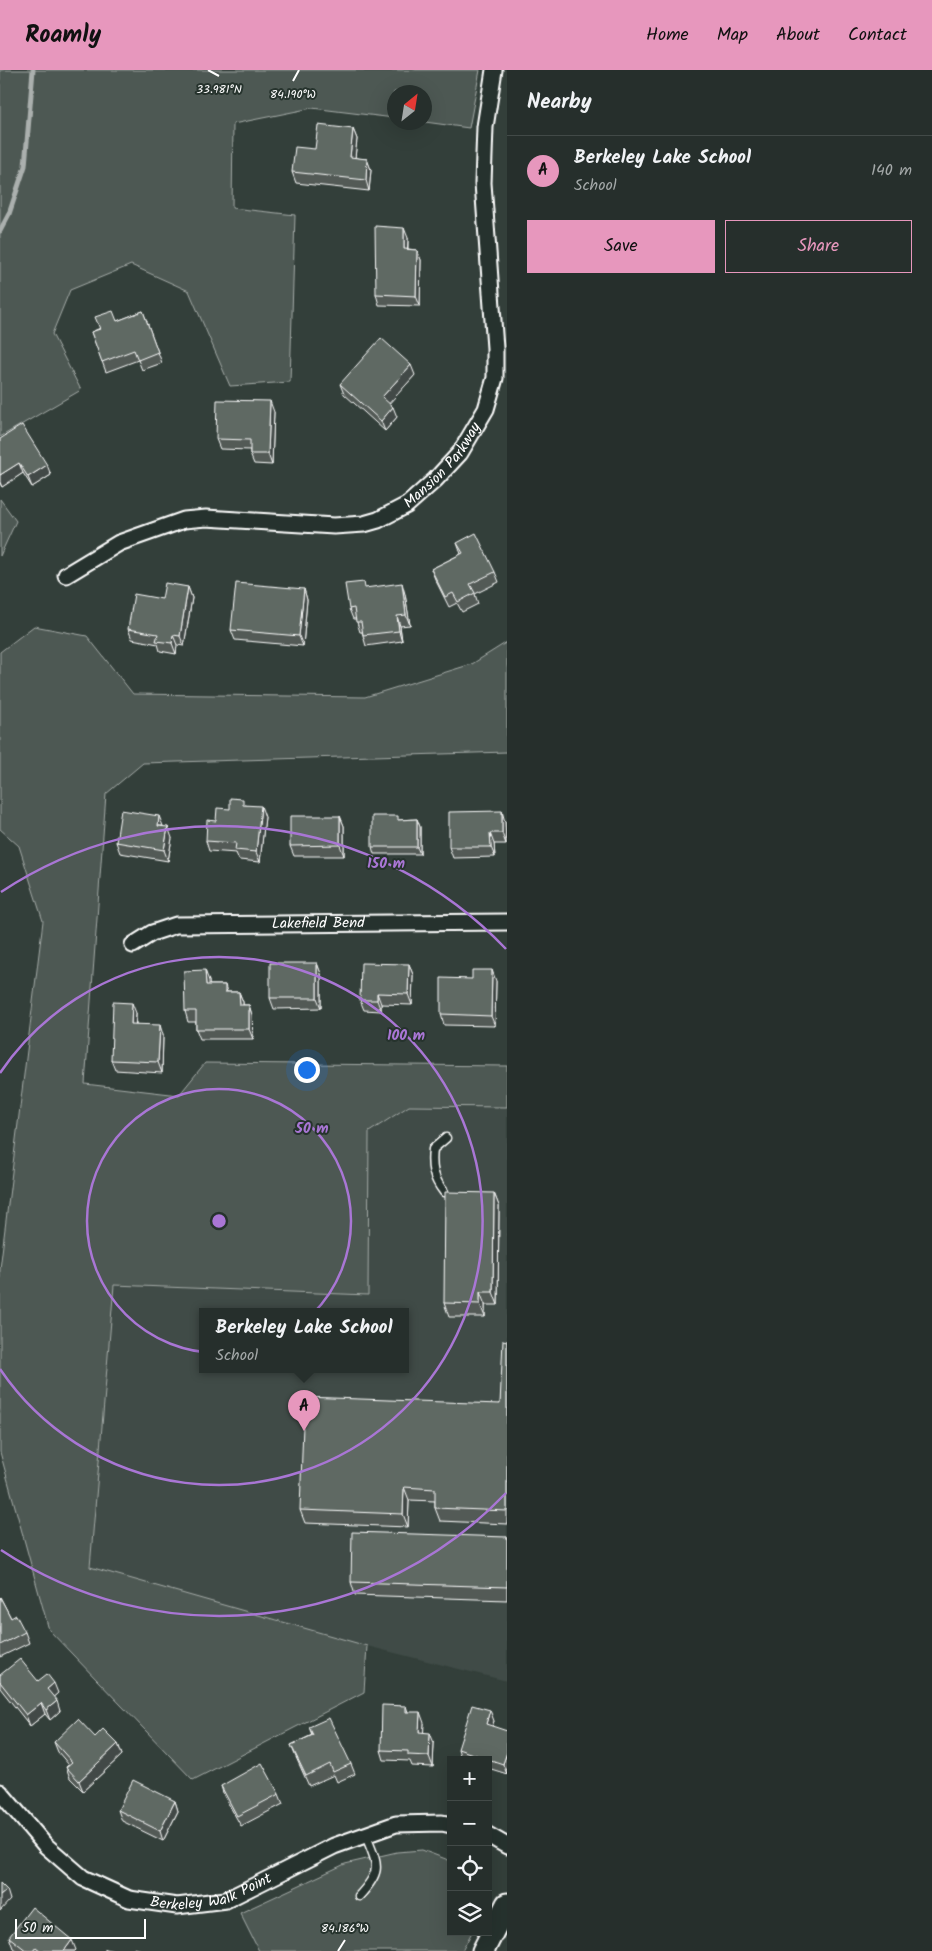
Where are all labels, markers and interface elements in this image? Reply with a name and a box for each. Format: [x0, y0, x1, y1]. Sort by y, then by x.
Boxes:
text: Roamly [25, 16, 101, 55]
text: Home [646, 21, 689, 50]
text: Map [717, 21, 748, 50]
text: About [776, 21, 820, 50]
text: Contact [848, 21, 907, 50]
text: 33.981°N [196, 80, 242, 99]
text: 84.190°W [270, 85, 316, 104]
north arrow [387, 85, 432, 130]
text: Nearby [527, 86, 592, 119]
text: Berkeley Lake School [574, 143, 751, 173]
text: A [538, 158, 548, 183]
text: 140 m [871, 158, 912, 183]
text: School [574, 173, 617, 198]
button: Save [527, 220, 715, 273]
button: Share [725, 220, 912, 273]
street label: Mansion Parkway [398, 417, 488, 515]
text: 150 m [367, 852, 405, 876]
street label: Lakefield Bend [272, 911, 365, 936]
text: 100 m [387, 1024, 425, 1048]
your location [294, 1057, 320, 1083]
text: 50 m [294, 1117, 329, 1141]
centre of rings [210, 1212, 228, 1230]
popup [199, 1308, 409, 1373]
text: Berkeley Lake School [215, 1313, 393, 1343]
text: School [215, 1343, 258, 1368]
pin: A [288, 1390, 320, 1431]
map controls [447, 1756, 492, 1936]
button: + [447, 1756, 492, 1801]
button: − [447, 1801, 492, 1846]
button: locate [447, 1846, 492, 1891]
street label: Berkeley Walk Point [148, 1867, 276, 1918]
button: layers [447, 1891, 492, 1936]
scale bar [15, 1916, 146, 1939]
text: 50 m [22, 1917, 53, 1939]
text: 84.186°W [321, 1919, 369, 1938]

